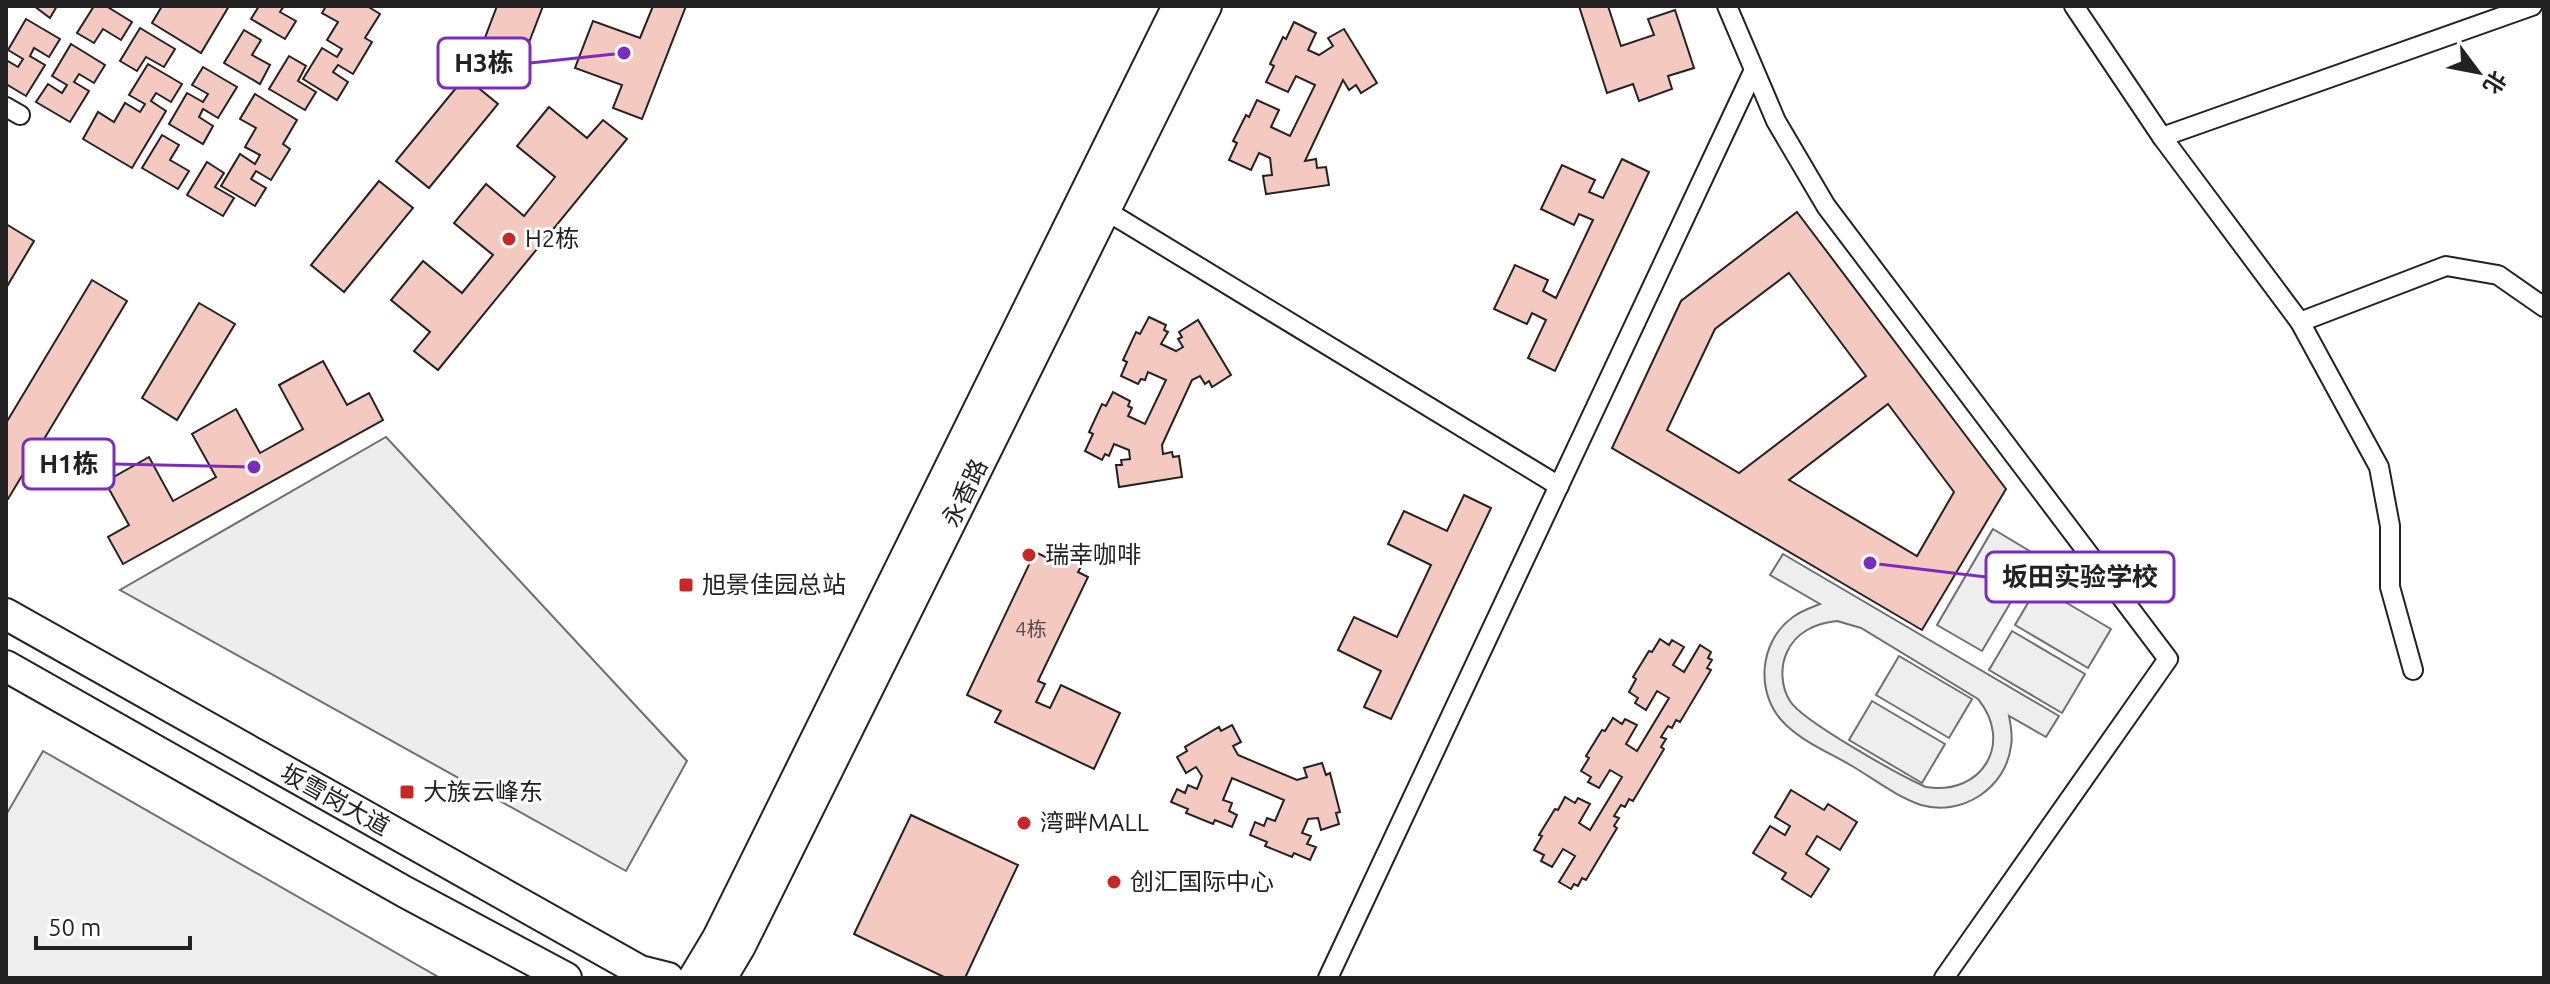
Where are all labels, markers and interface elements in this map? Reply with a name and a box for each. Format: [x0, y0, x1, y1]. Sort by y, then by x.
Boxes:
north arrow [2438, 32, 2518, 112]
callout: H3栋 [438, 38, 530, 88]
text: H3栋 [454, 48, 514, 77]
text: 北 [2479, 67, 2512, 99]
place label: H2栋 [525, 225, 579, 252]
marker: H2栋 [500, 230, 518, 248]
callout: H1栋 [23, 439, 114, 489]
text: H1栋 [39, 449, 99, 478]
street label: 永香路 [937, 455, 992, 531]
place label: 瑞幸咖啡 [1045, 541, 1141, 568]
marker: 瑞幸咖啡 [1020, 546, 1038, 564]
callout: 坂田实验学校 [1986, 552, 2174, 602]
text: 坂田实验学校 [2002, 562, 2158, 591]
place label: 旭景佳园总站 [702, 571, 846, 598]
marker: 旭景佳园总站 [677, 576, 695, 594]
house number: 4栋 [1015, 617, 1047, 640]
street label: 坂雪岗大道 [276, 759, 394, 840]
place label: 大族云峰东 [423, 778, 543, 805]
marker: 大族云峰东 [398, 783, 416, 801]
place label: 湾畔MALL [1040, 809, 1149, 836]
marker: 湾畔MALL [1015, 814, 1033, 832]
place label: 创汇国际中心 [1130, 868, 1274, 895]
marker: 创汇国际中心 [1105, 873, 1123, 891]
scale bar [36, 900, 190, 950]
text: 50 m [48, 914, 101, 941]

